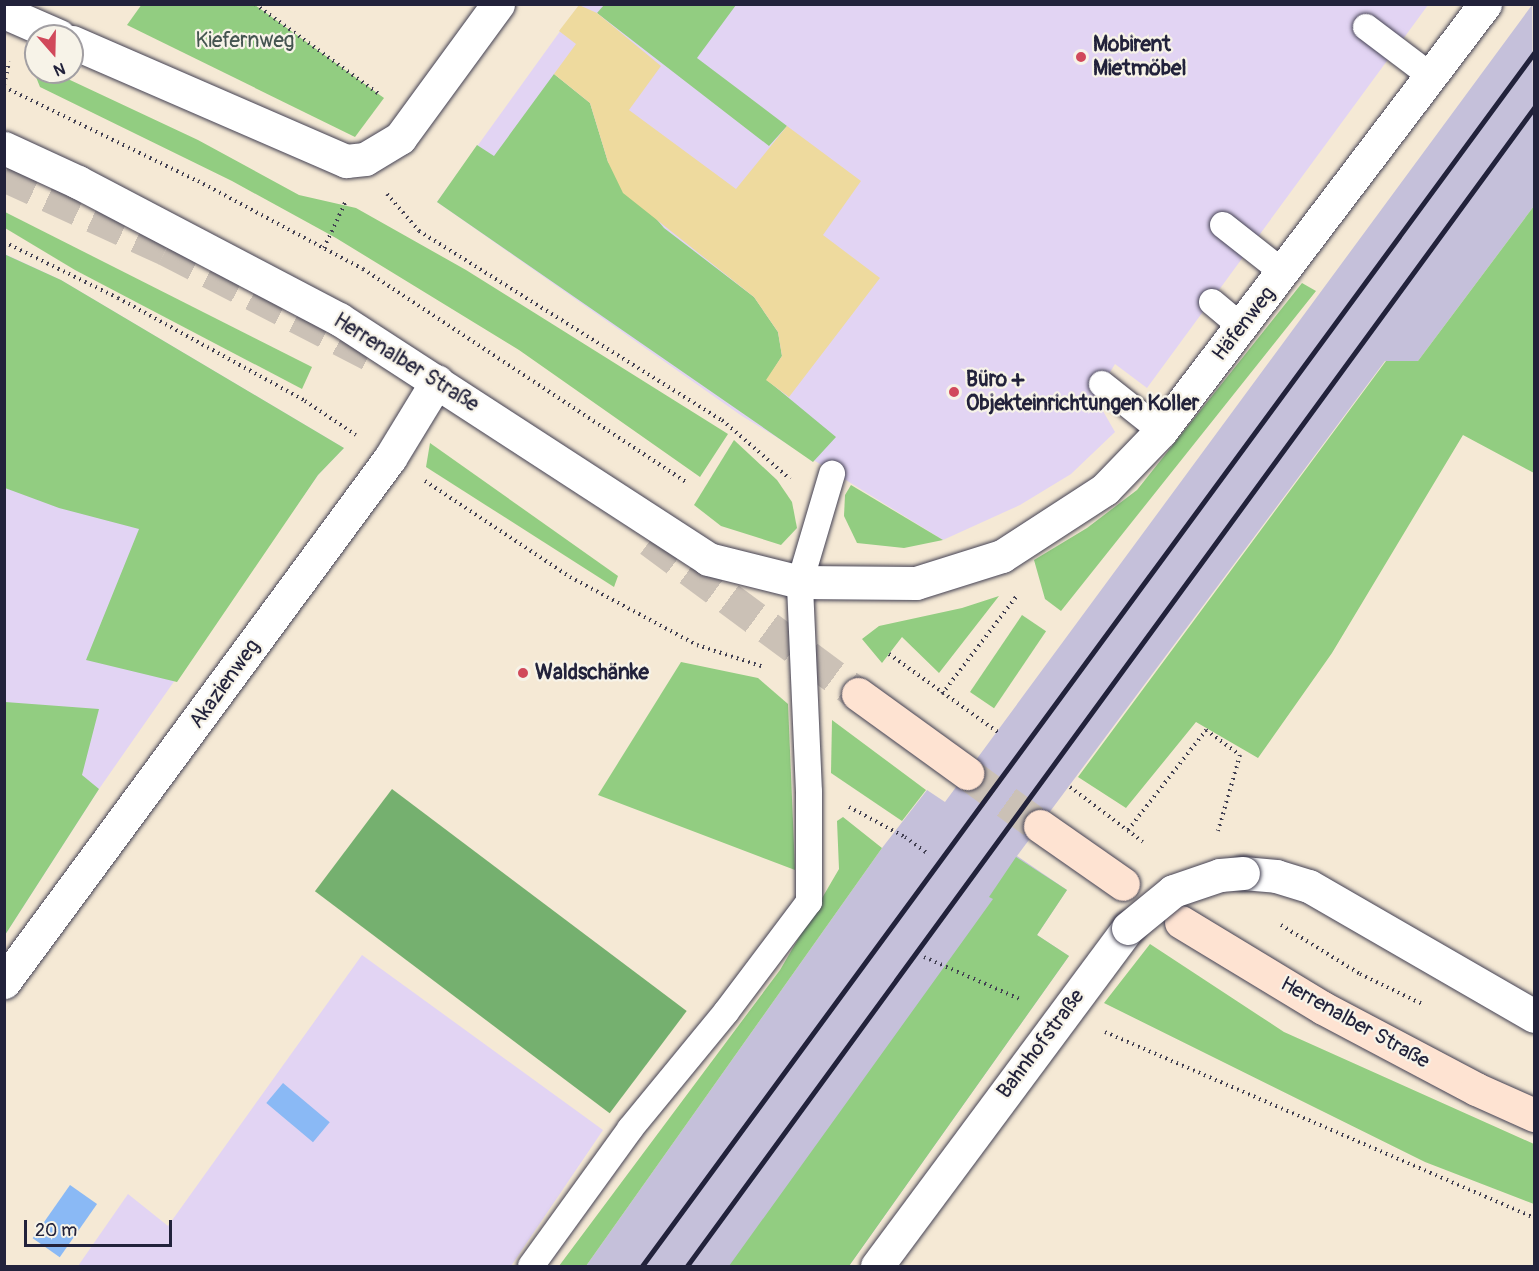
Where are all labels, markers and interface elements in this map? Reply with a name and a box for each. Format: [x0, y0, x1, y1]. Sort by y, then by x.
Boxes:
north arrow [24, 24, 84, 84]
park label: Kiefernweg [196, 28, 294, 54]
place label: Mobirent Mietmöbel [1093, 32, 1186, 82]
marker: Mobirent Mietmöbel [1074, 50, 1088, 64]
text: N [51, 58, 68, 80]
street label: Häfenweg [1207, 282, 1281, 366]
street label: Herrenalber Straße [329, 308, 483, 418]
place label: Büro + Objekteinrichtungen Koller [966, 367, 1199, 417]
marker: Büro + Objekteinrichtungen Koller [947, 385, 961, 399]
street label: Akazienweg [184, 635, 266, 733]
place label: Waldschänke [535, 660, 649, 686]
marker: Waldschänke [516, 666, 530, 680]
street label: Herrenalber Straße [1276, 972, 1434, 1074]
street label: Bahnhofstraße [992, 985, 1090, 1103]
scale bar [27, 1208, 176, 1246]
text: 20 m [35, 1219, 77, 1242]

